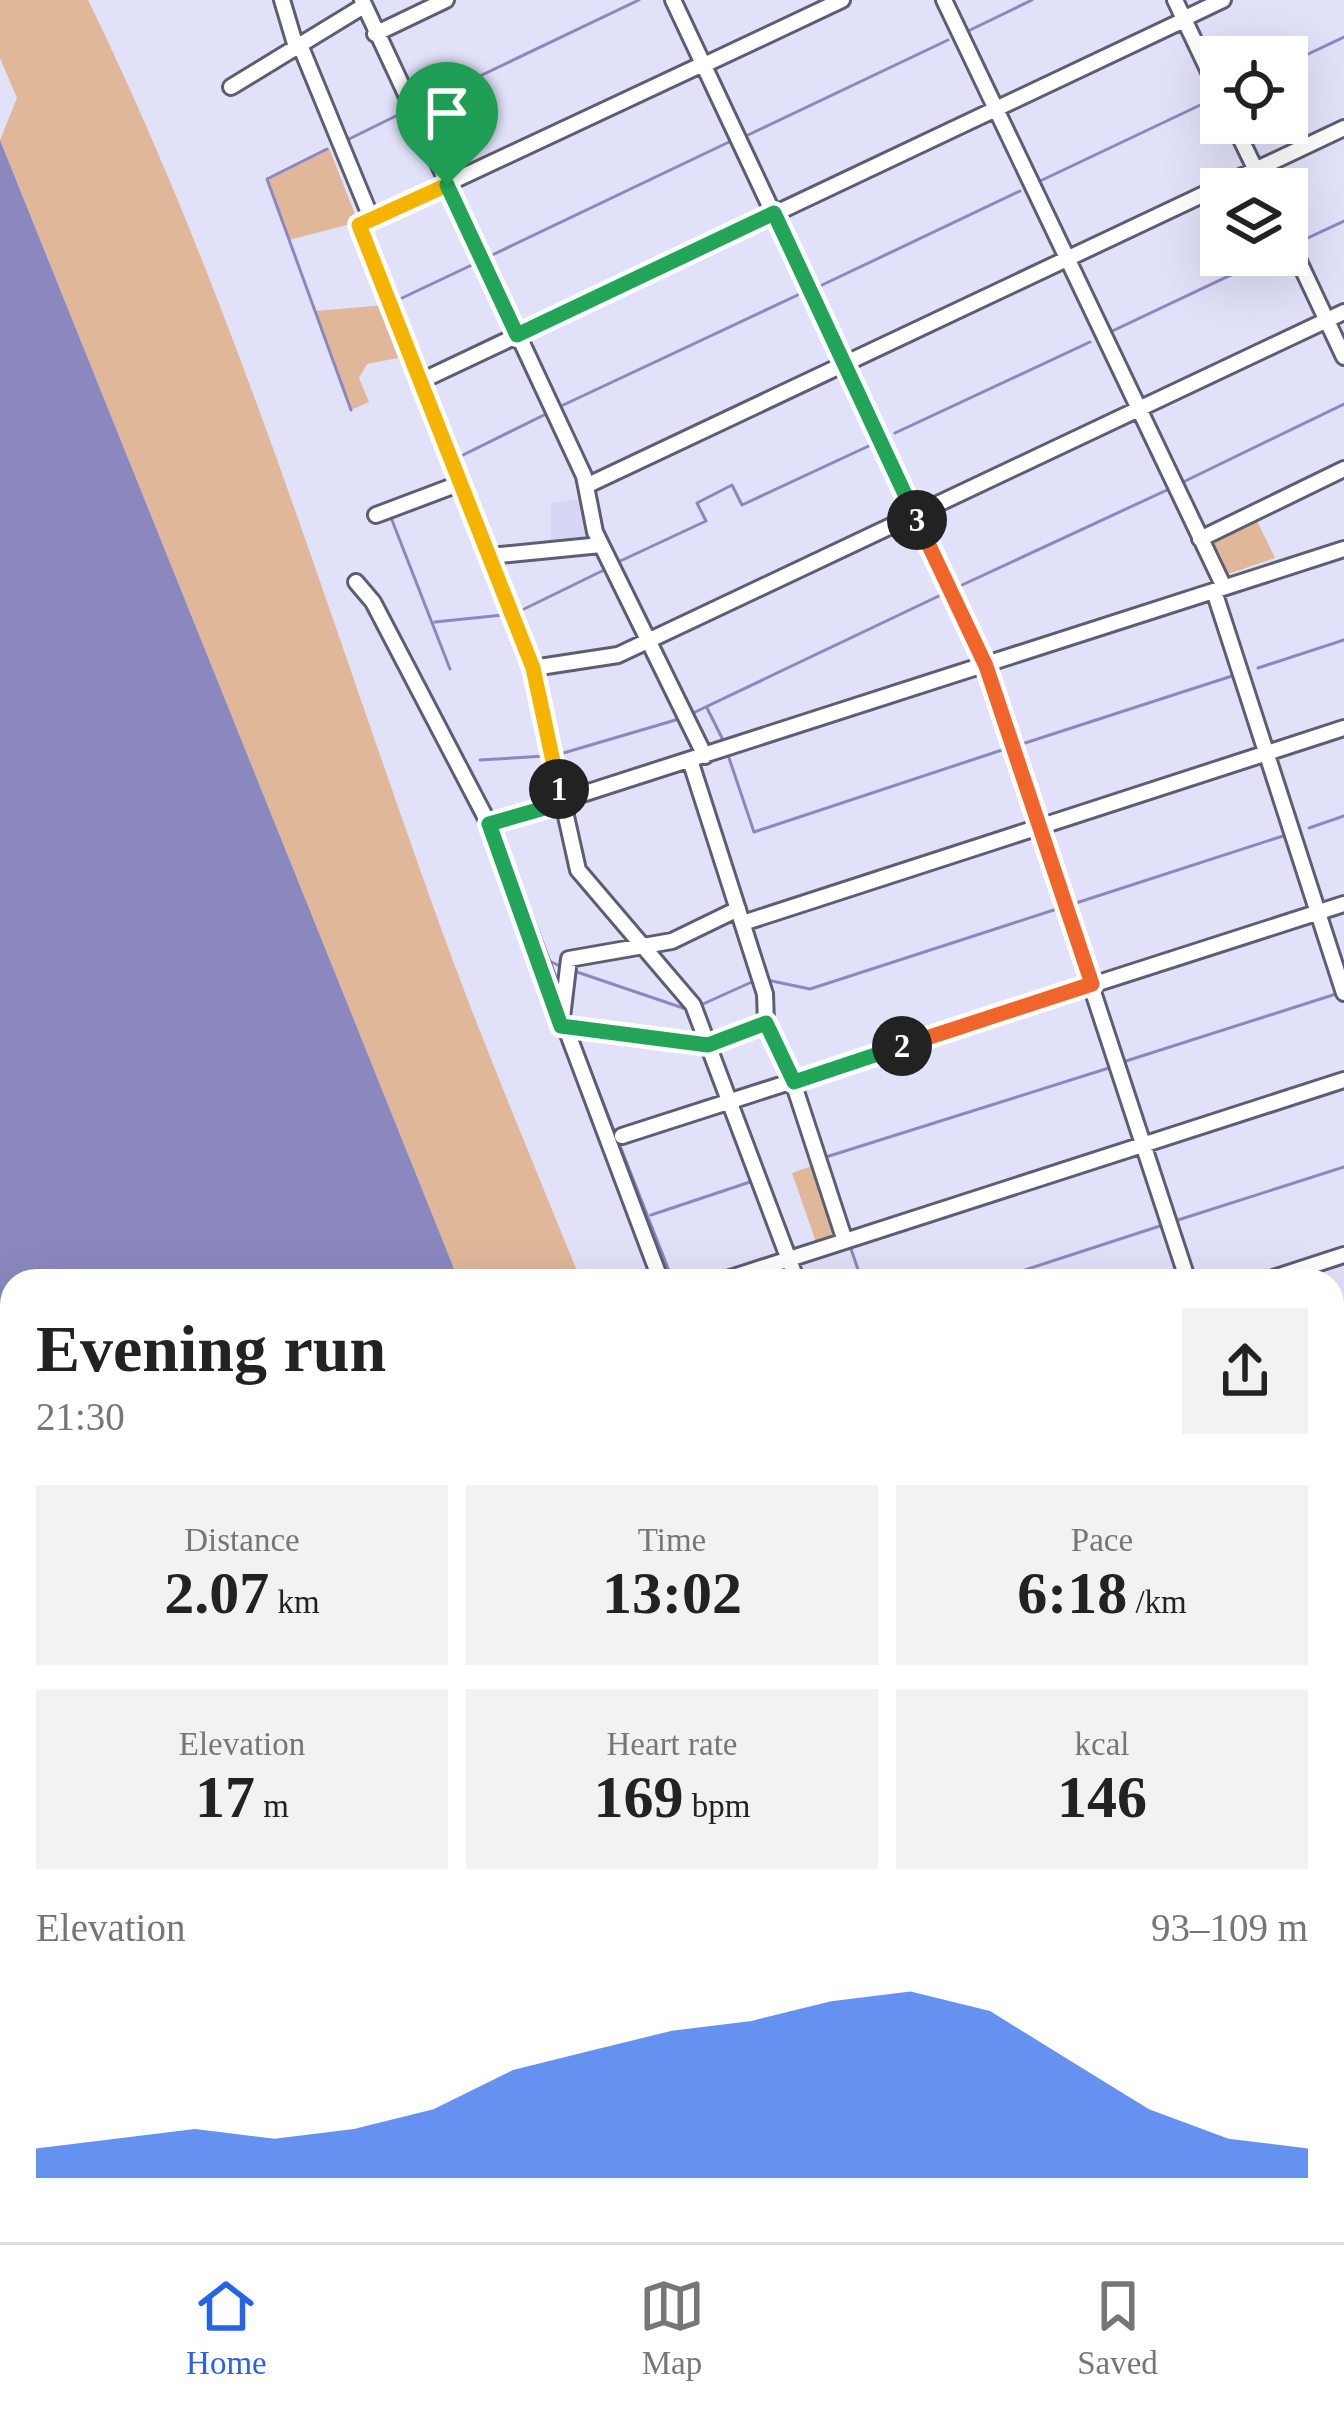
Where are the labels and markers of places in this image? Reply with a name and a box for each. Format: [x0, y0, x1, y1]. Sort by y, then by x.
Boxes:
pin [396, 62, 498, 185]
pin: 3 [887, 490, 947, 550]
pin: 1 [529, 759, 589, 819]
pin: 2 [872, 1016, 932, 1076]

